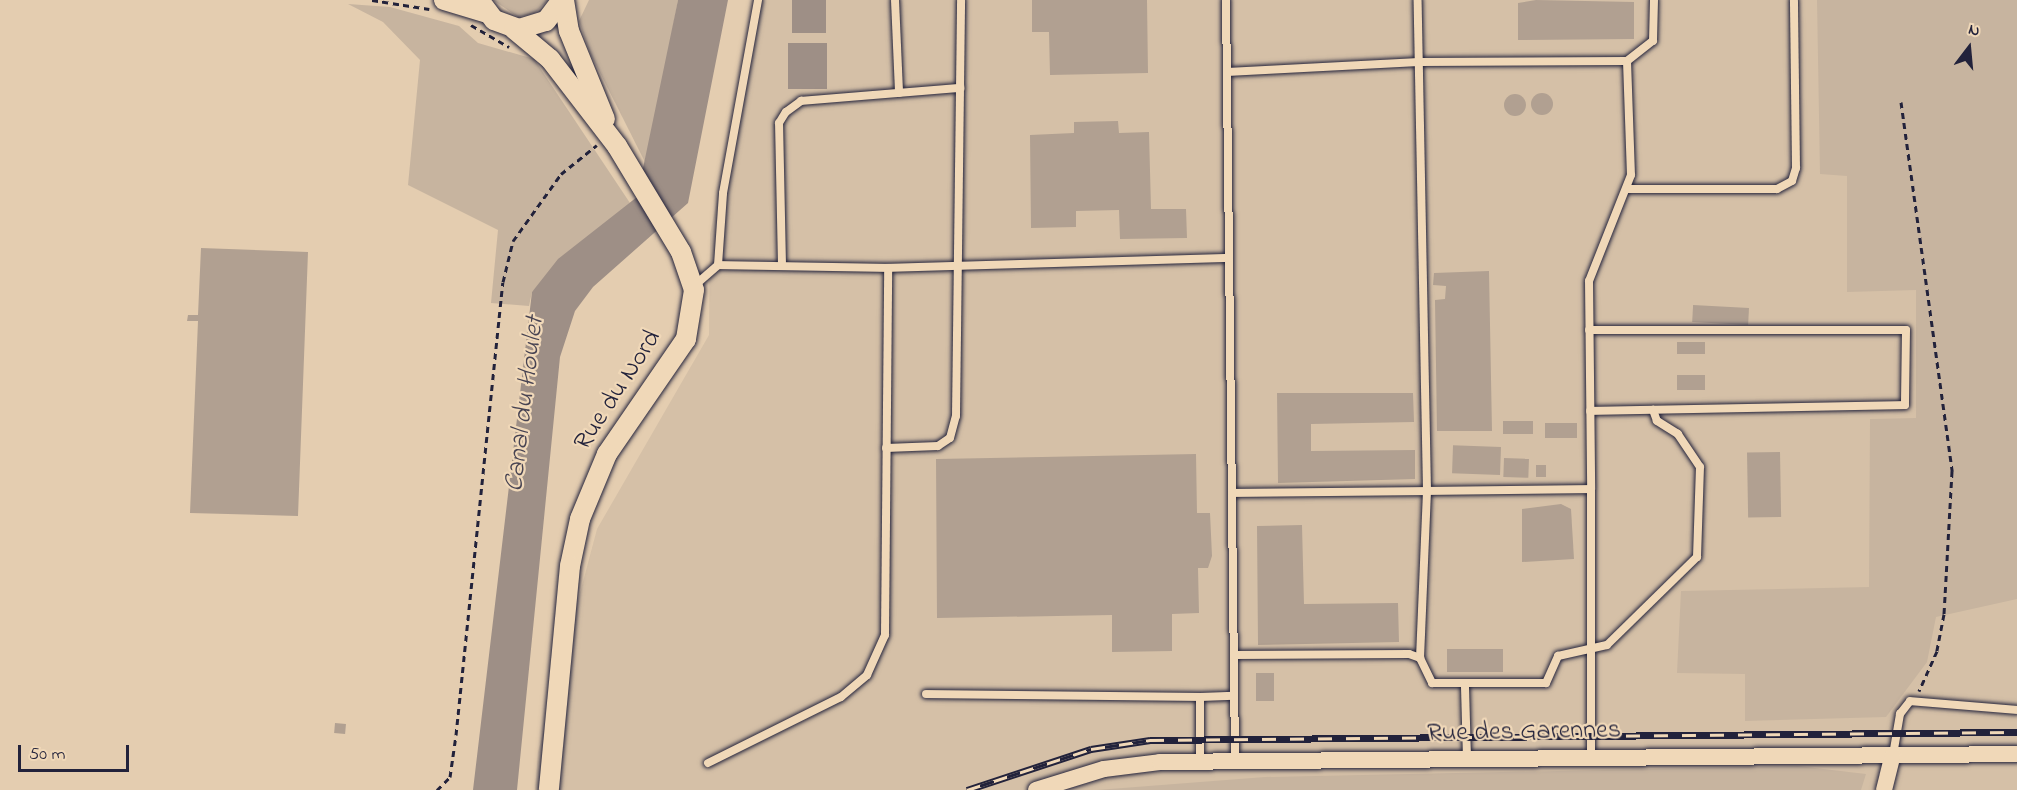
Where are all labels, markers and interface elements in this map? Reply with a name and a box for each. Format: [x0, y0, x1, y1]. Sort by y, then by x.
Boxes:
north arrow [1939, 18, 1999, 78]
text: N [1965, 18, 1982, 44]
water label: Canal du Houlet [498, 314, 552, 494]
street label: Rue du Nord [569, 325, 669, 457]
street label: Rue des Garennes [1427, 716, 1621, 750]
scale bar [21, 733, 132, 771]
text: 50 m [29, 742, 66, 768]

